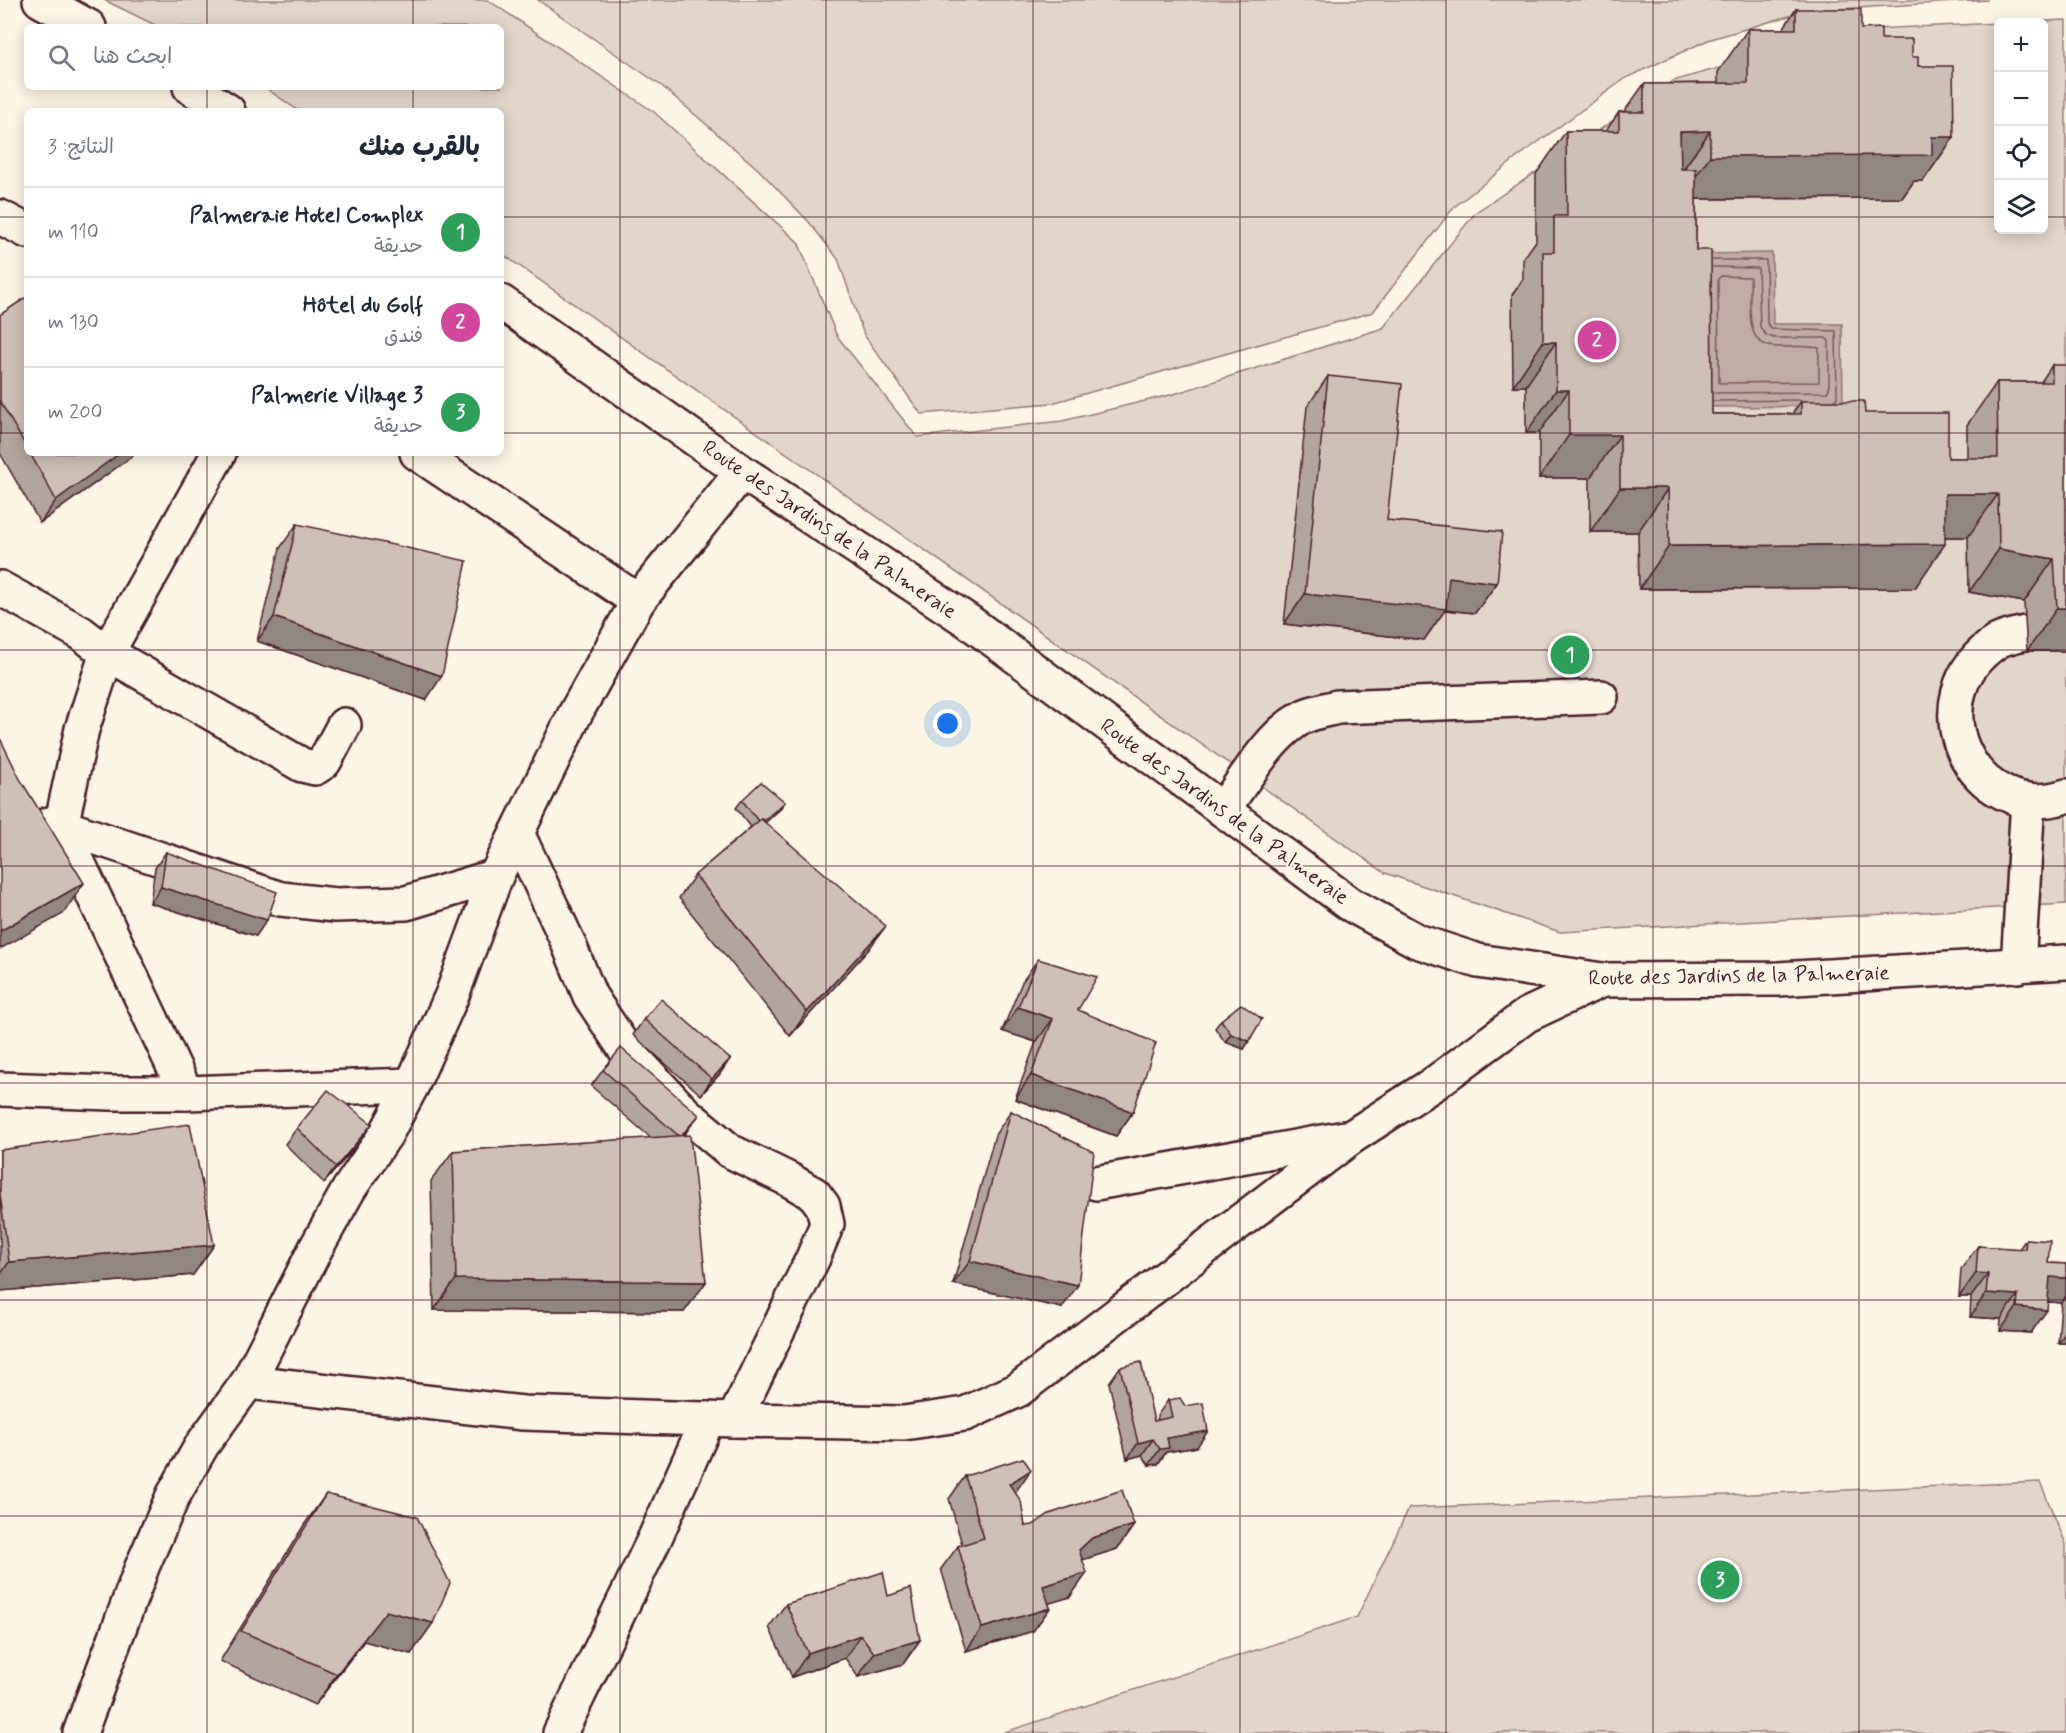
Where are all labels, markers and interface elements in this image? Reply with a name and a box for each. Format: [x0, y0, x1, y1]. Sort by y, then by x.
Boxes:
map controls [1994, 18, 2048, 234]
button: + [1994, 18, 2048, 72]
search box [24, 24, 504, 90]
icon: search [45, 41, 78, 74]
text: ابحث هنا [93, 43, 173, 71]
button: − [1994, 72, 2048, 126]
button: locate [1994, 126, 2048, 180]
text: بالقرب منك [359, 131, 480, 165]
text: النتائج: 3 [48, 134, 114, 161]
button: layers [1994, 180, 2048, 234]
text: Palmeraie Hotel Complex [190, 202, 423, 230]
text: 110 m [48, 219, 99, 246]
text: 1 [456, 219, 465, 246]
text: حديقة [374, 233, 423, 260]
text: Hôtel du Golf [303, 292, 423, 320]
text: 130 m [48, 309, 99, 336]
text: 2 [456, 309, 465, 336]
pin: 2 [1578, 318, 1616, 362]
text: فندق [384, 323, 423, 350]
text: Palmerie Village 3 [251, 382, 423, 410]
text: 200 m [48, 399, 103, 426]
text: 3 [456, 399, 465, 426]
text: حديقة [374, 413, 423, 440]
street label: Route des Jardins de la Palmeraie [697, 434, 962, 626]
pin: 1 [1550, 632, 1590, 678]
your location [933, 709, 962, 738]
street label: Route des Jardins de la Palmeraie [1094, 712, 1354, 912]
street label: Route des Jardins de la Palmeraie [1588, 959, 1890, 993]
pin: 3 [1700, 1558, 1740, 1602]

